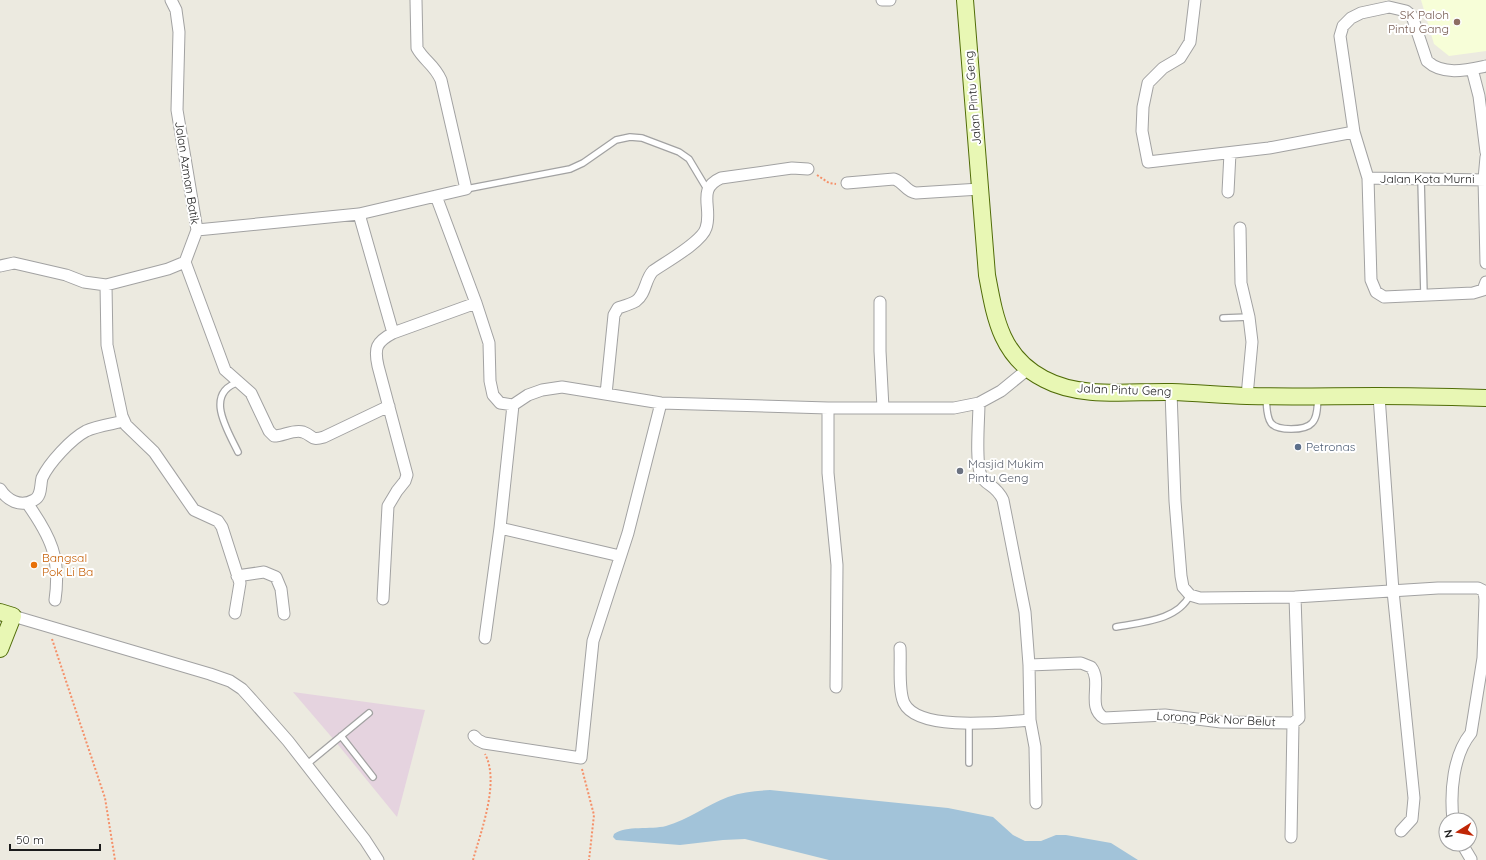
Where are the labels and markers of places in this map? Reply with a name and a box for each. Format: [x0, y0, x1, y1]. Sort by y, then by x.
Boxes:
place label: SK Paloh Pintu Gang [1388, 7, 1449, 36]
marker: SK Paloh Pintu Gang [1452, 17, 1462, 27]
place label: Petronas [1306, 439, 1356, 454]
marker: Petronas [1293, 442, 1303, 452]
place label: Masjid Mukim Pintu Geng [968, 456, 1044, 485]
marker: Masjid Mukim Pintu Geng [955, 466, 965, 476]
place label: Bangsal Pok Li Ba [42, 550, 93, 579]
marker: Bangsal Pok Li Ba [29, 560, 39, 570]

